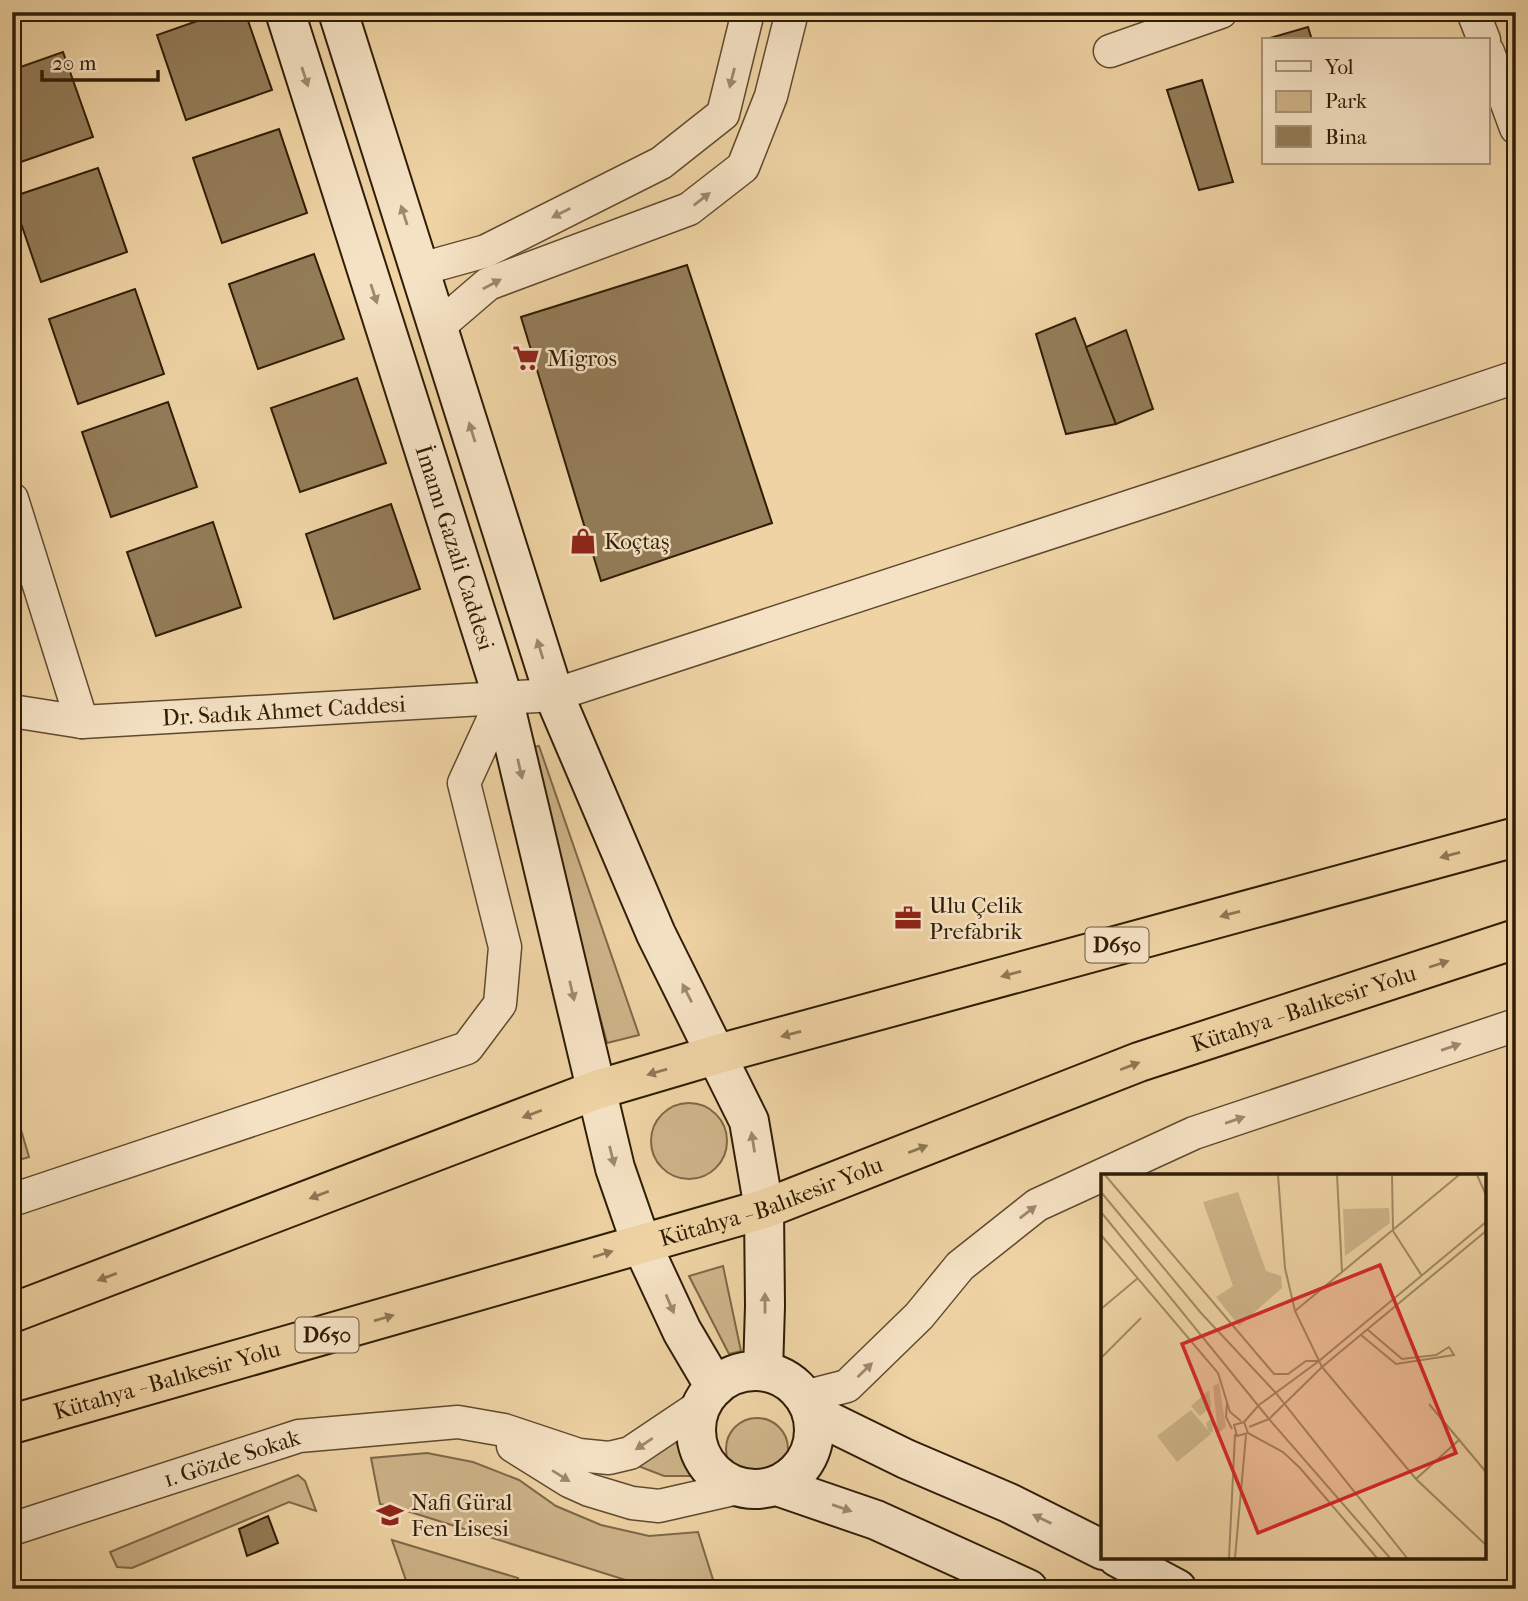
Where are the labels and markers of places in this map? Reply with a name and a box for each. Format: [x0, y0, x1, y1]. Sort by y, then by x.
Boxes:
supermarket icon: Migros [511, 343, 541, 373]
place label: Migros [547, 345, 617, 372]
shop icon: Koçtaş [568, 526, 598, 556]
place label: Koçtaş [604, 528, 669, 555]
place label: Ulu Çelik Prefabrik [929, 892, 1024, 945]
office icon: Ulu Çelik Prefabrik [893, 903, 923, 933]
place label: Nafi Güral Fen Lisesi [411, 1489, 513, 1542]
school or university icon: Nafi Güral Fen Lisesi [375, 1500, 405, 1530]

